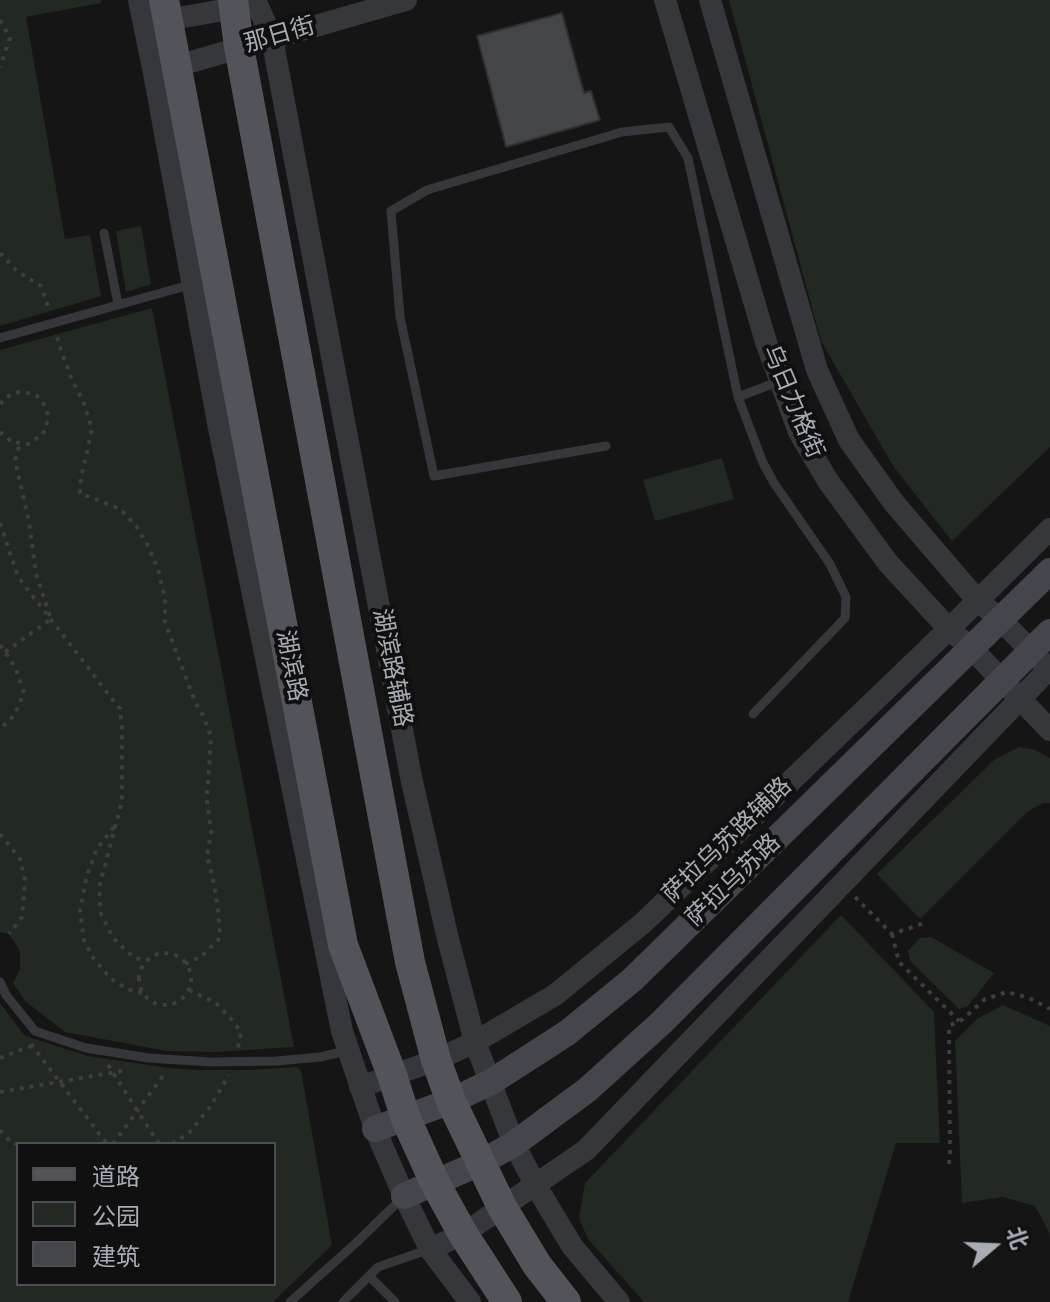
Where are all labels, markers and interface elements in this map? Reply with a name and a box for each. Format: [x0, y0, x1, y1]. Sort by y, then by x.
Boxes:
street label: 那日街 [241, 12, 319, 60]
street label: 乌日力格街 [755, 341, 829, 463]
street label: 湖滨路辅路 [365, 606, 417, 730]
street label: 湖滨路 [269, 628, 311, 704]
street label: 萨拉乌苏路辅路 [658, 772, 798, 910]
street label: 萨拉乌苏路 [681, 829, 787, 933]
legend [16, 1142, 276, 1286]
text: 道路 [92, 1163, 140, 1191]
text: 公园 [92, 1203, 140, 1231]
north arrow [954, 1206, 1034, 1286]
text: 北 [1002, 1224, 1033, 1252]
text: 建筑 [92, 1243, 140, 1271]

